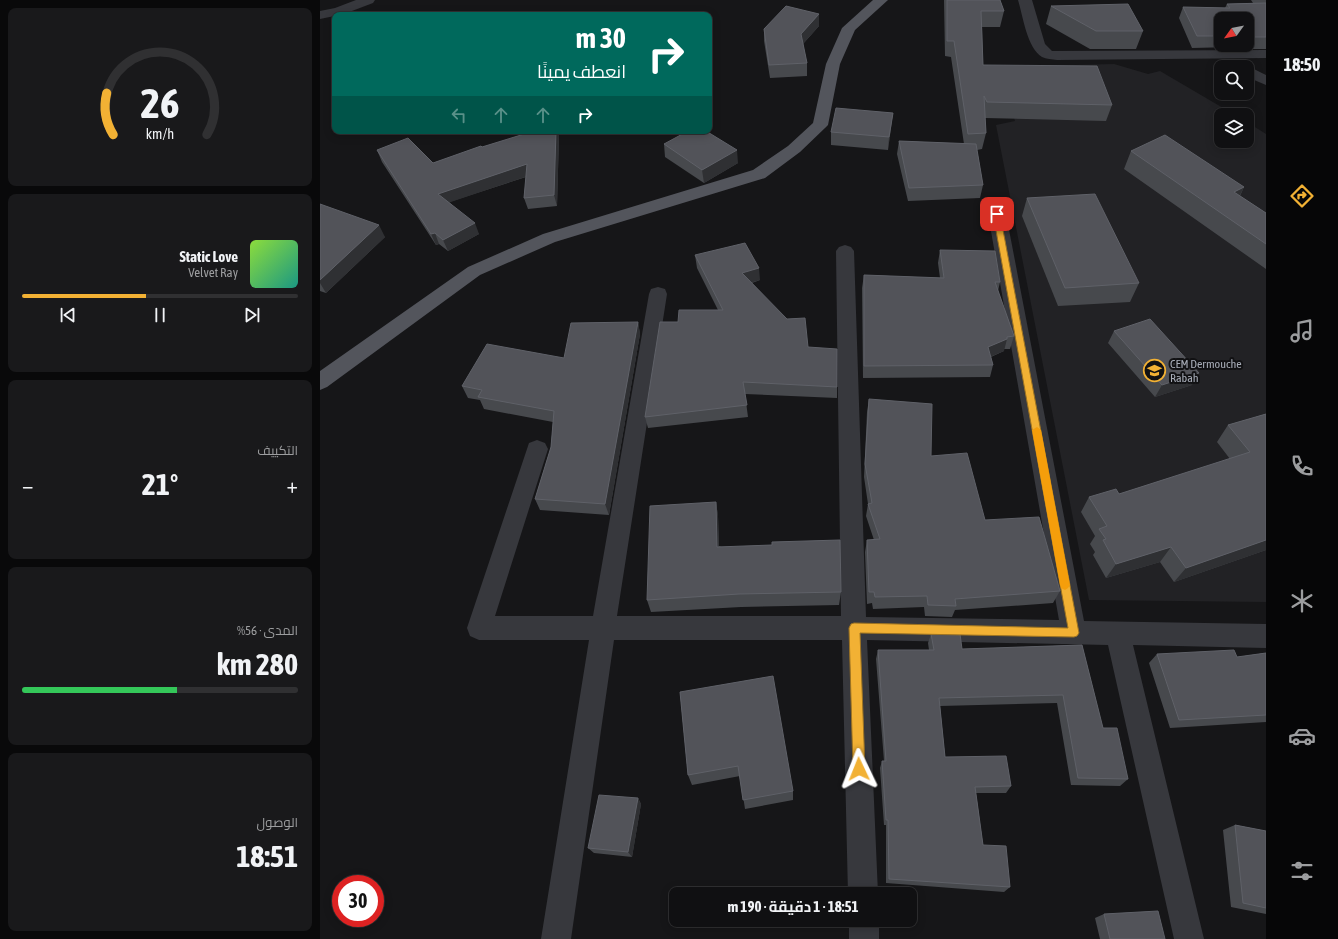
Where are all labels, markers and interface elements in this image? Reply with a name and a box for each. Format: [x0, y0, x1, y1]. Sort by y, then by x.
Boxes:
north arrow [1214, 12, 1254, 52]
map controls [1214, 12, 1254, 148]
text: 30 m [576, 22, 626, 54]
icon: right [640, 28, 692, 80]
text: 18:50 [1283, 54, 1321, 75]
button: search [1214, 60, 1254, 100]
text: انعطف يمينًا [537, 61, 626, 82]
text: 26 [140, 79, 180, 127]
icon: left [448, 104, 470, 126]
icon: ahead [490, 104, 512, 126]
icon: ahead [532, 104, 554, 126]
icon: right [574, 104, 596, 126]
button: layers [1214, 108, 1254, 148]
text: km/h [146, 126, 174, 142]
icon: directions [1288, 182, 1316, 210]
pin [980, 197, 1014, 231]
icon: arrive [986, 203, 1008, 225]
text: Static Love [179, 248, 238, 265]
text: Velvet Ray [188, 265, 238, 280]
icon: previous [57, 304, 79, 326]
icon: pause [149, 304, 171, 326]
icon: next [241, 304, 263, 326]
icon: music [1288, 317, 1316, 345]
place label: CEM Dermouche Rabah [1170, 357, 1242, 385]
school or university icon: CEM Dermouche Rabah [1142, 358, 1168, 384]
text: التكييف [257, 443, 298, 458]
icon: phone [1288, 452, 1316, 480]
text: 21° [142, 467, 178, 501]
text: − [22, 472, 33, 498]
text: + [287, 472, 298, 498]
icon: climate [1288, 587, 1316, 615]
text: المدى · 56% [237, 623, 298, 638]
text: 280 km [217, 647, 298, 681]
icon: car [1288, 722, 1316, 750]
position arrow [838, 748, 880, 790]
text: الوصول [257, 815, 298, 830]
text: 18:51 [236, 839, 298, 873]
icon: filters [1288, 857, 1316, 885]
speed limit sign: 30 [332, 875, 384, 927]
text: 18:51 · 1 دقيقة · 190 m [727, 898, 859, 915]

